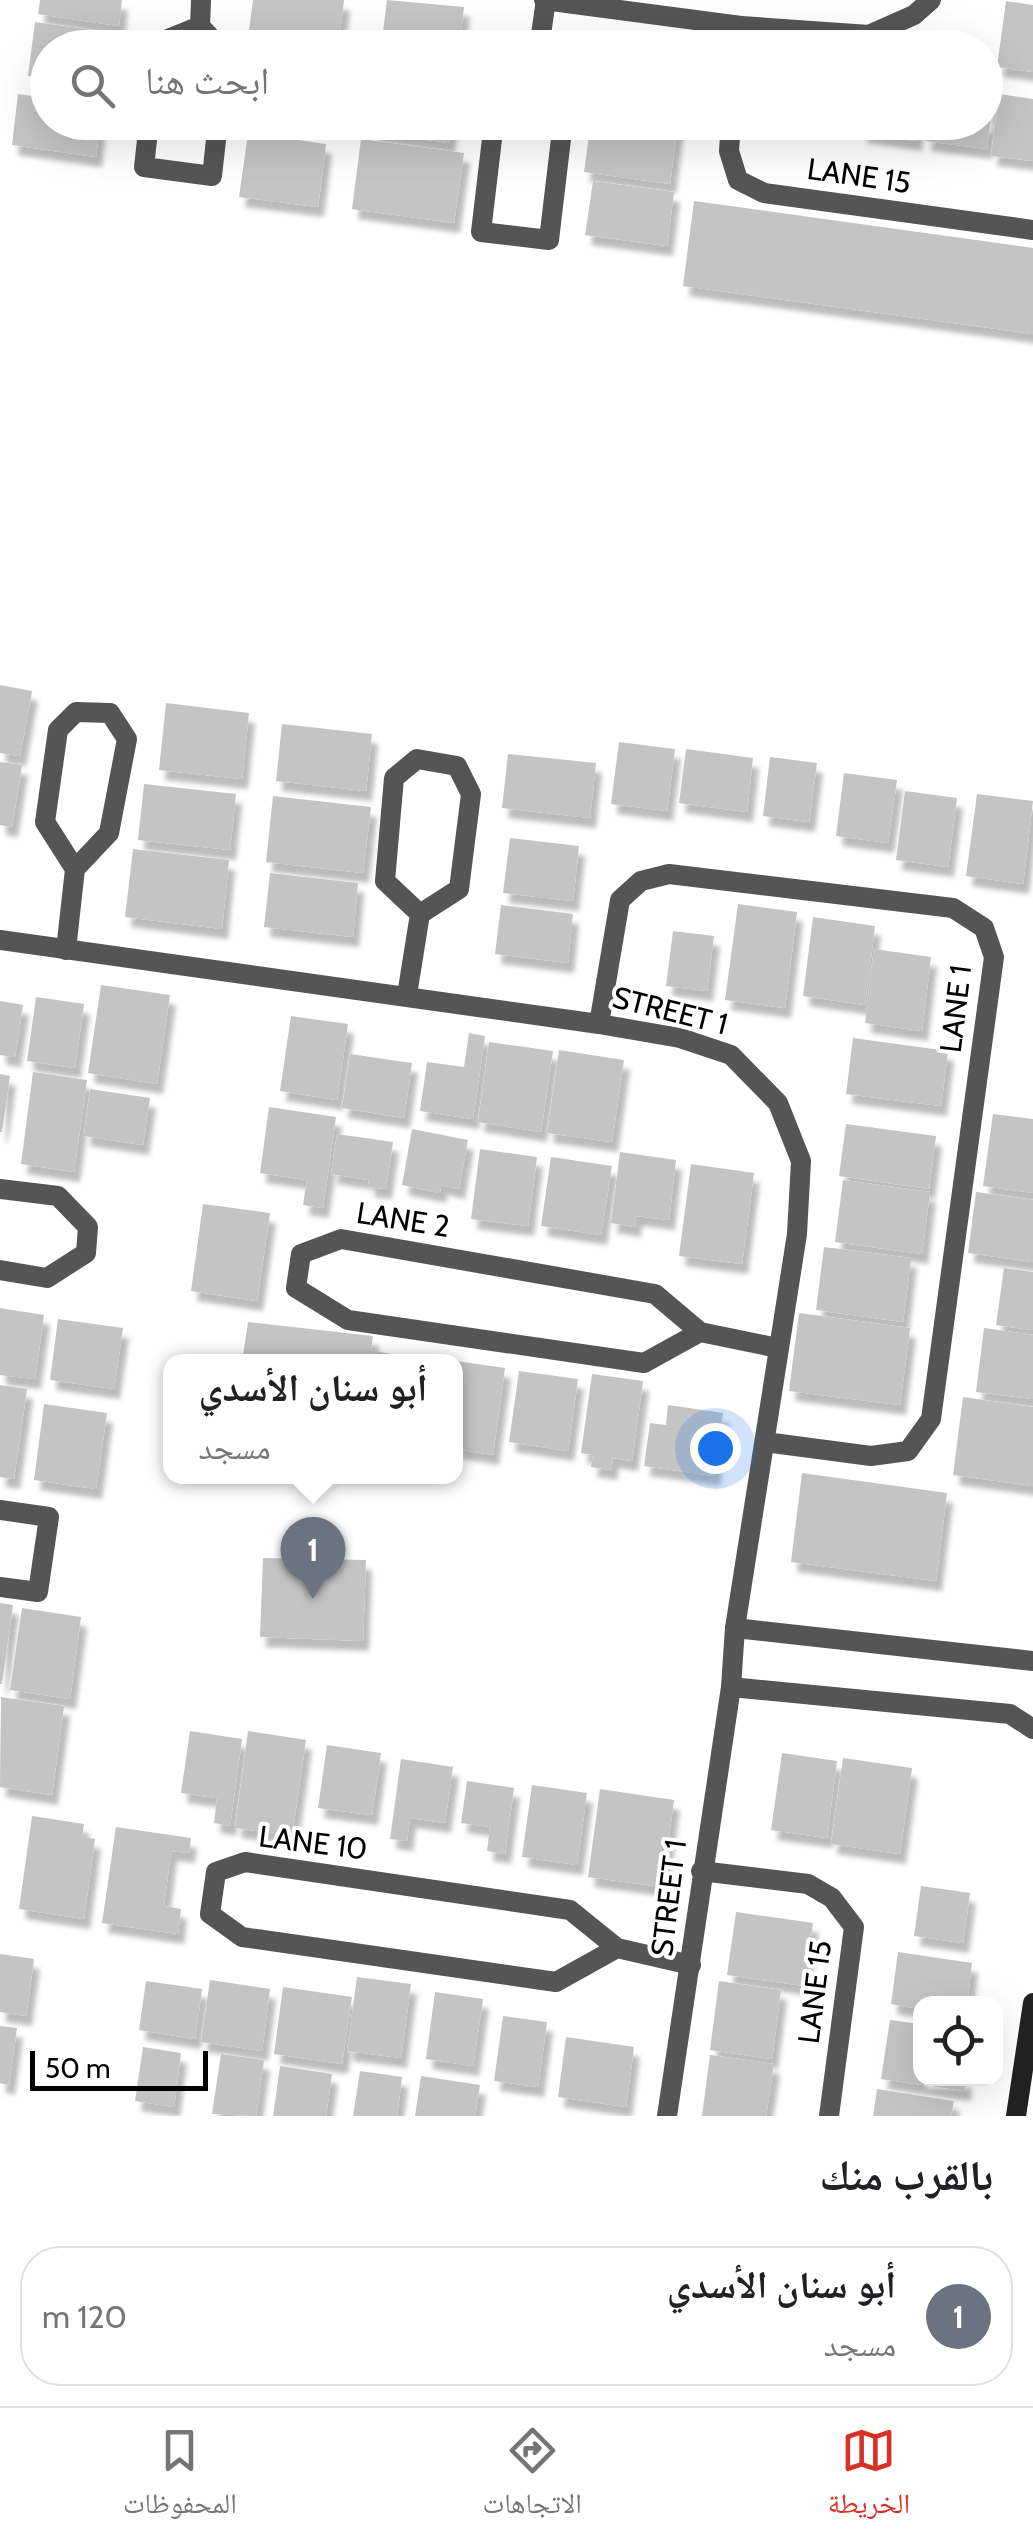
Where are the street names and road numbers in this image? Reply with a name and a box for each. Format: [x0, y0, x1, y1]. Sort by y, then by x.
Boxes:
street label: LANE 15 [805, 150, 913, 201]
street label: LANE 1 [932, 963, 979, 1055]
street label: STREET 1 [609, 978, 732, 1043]
street label: LANE 2 [354, 1194, 452, 1245]
street label: LANE 10 [257, 1818, 369, 1867]
street label: STREET 1 [643, 1837, 694, 1958]
street label: LANE 15 [790, 1938, 839, 2046]

